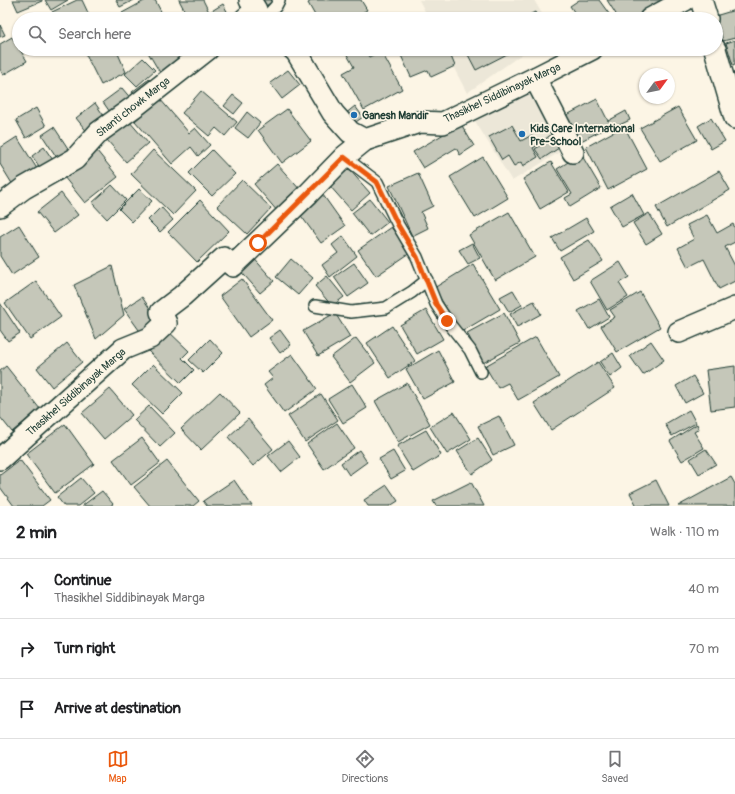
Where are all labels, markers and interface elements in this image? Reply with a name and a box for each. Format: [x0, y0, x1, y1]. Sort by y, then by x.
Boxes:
search box [12, 12, 723, 56]
icon: search [26, 23, 48, 45]
text: Search here [58, 25, 131, 44]
street label: Thasikhel Siddibinayak Marga [441, 60, 563, 126]
north arrow [639, 68, 675, 104]
street label: Shanti chowk Marga [94, 74, 172, 140]
place label: Ganesh Mandir [362, 109, 429, 122]
marker: Ganesh Mandir [349, 110, 359, 120]
place label: Kids Care International Pre-School [530, 122, 635, 148]
marker: Kids Care International Pre-School [517, 129, 527, 139]
route start [249, 234, 267, 252]
route end [438, 312, 456, 330]
street label: Thasikhel Siddibinayak Marga [24, 345, 128, 439]
text: 2 min [16, 522, 57, 543]
text: Walk · 110 m [650, 524, 719, 540]
text: Continue [54, 571, 112, 590]
icon: ahead [16, 578, 38, 600]
text: 40 m [688, 581, 719, 597]
text: Thasikhel Siddibinayak Marga [54, 590, 205, 606]
icon: right [16, 638, 38, 660]
text: Turn right [54, 639, 115, 658]
text: 70 m [689, 641, 719, 657]
icon: arrive [16, 698, 38, 720]
text: Arrive at destination [54, 699, 181, 718]
tab: Map [107, 748, 129, 785]
tab: Directions [342, 748, 388, 785]
tab: Saved [601, 748, 628, 785]

